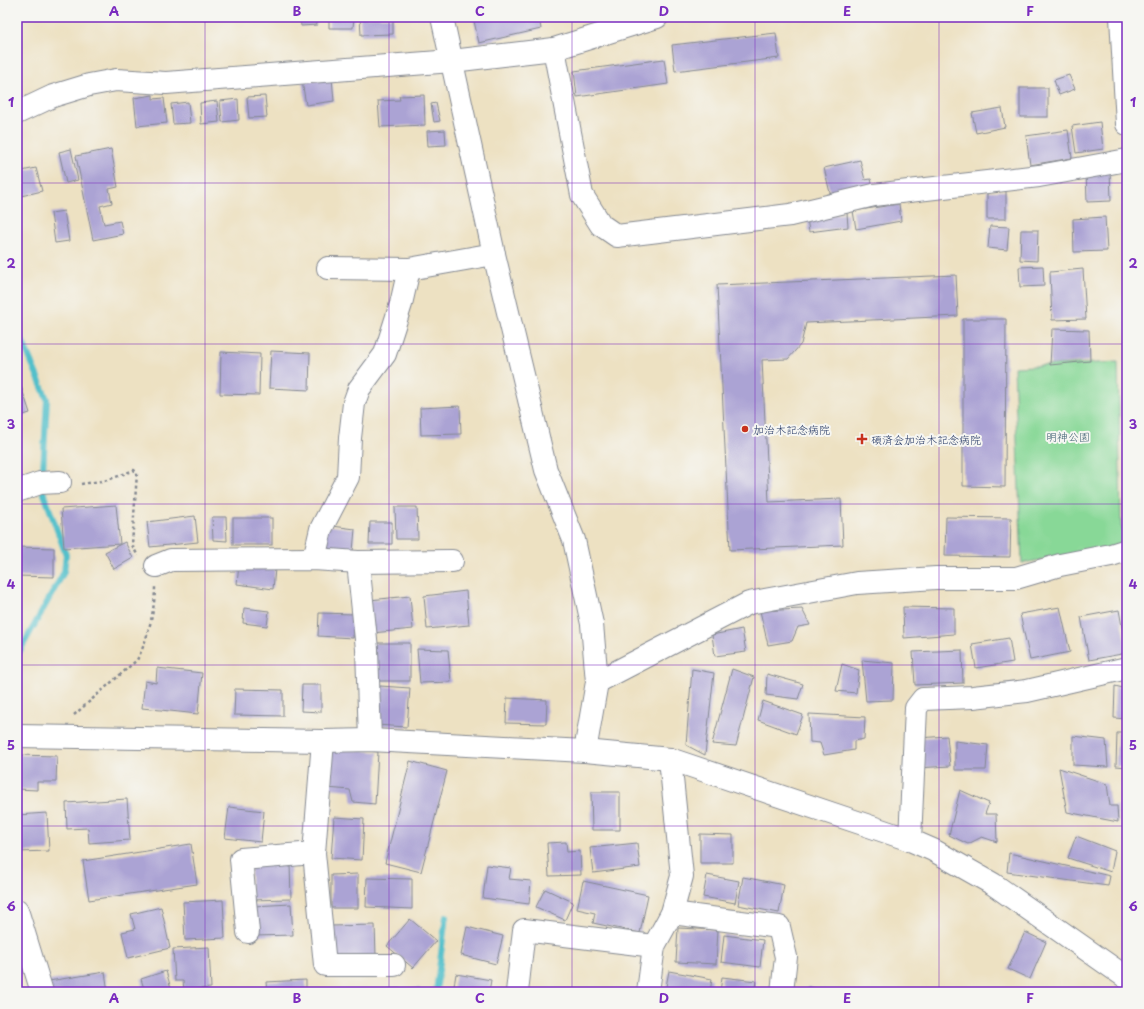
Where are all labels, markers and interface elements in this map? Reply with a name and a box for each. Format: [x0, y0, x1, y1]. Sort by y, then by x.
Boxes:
text: A [109, 1, 119, 20]
text: B [293, 1, 302, 20]
text: C [475, 1, 485, 20]
text: D [659, 1, 669, 20]
text: E [843, 1, 851, 20]
text: F [1026, 1, 1034, 20]
text: 1 [8, 92, 14, 111]
text: 1 [1130, 92, 1136, 111]
text: 2 [6, 253, 16, 272]
text: 2 [1128, 253, 1138, 272]
text: 3 [7, 414, 16, 433]
text: 3 [1129, 414, 1138, 433]
place label: 加治木記念病院 [753, 421, 830, 438]
marker: 加治木記念病院 [740, 424, 750, 434]
park label: 明神公園 [1046, 428, 1090, 445]
place label: 碩済会加治木記念病院 [871, 431, 981, 448]
marker: 碩済会加治木記念病院 [856, 433, 868, 445]
text: 4 [7, 574, 16, 593]
text: 4 [1129, 574, 1138, 593]
text: 5 [7, 735, 15, 754]
text: 5 [1129, 735, 1137, 754]
text: 6 [6, 896, 16, 915]
text: 6 [1128, 896, 1138, 915]
text: A [109, 988, 119, 1007]
text: B [293, 988, 302, 1007]
text: C [475, 988, 485, 1007]
text: D [659, 988, 669, 1007]
text: E [843, 988, 851, 1007]
text: F [1026, 988, 1034, 1007]

